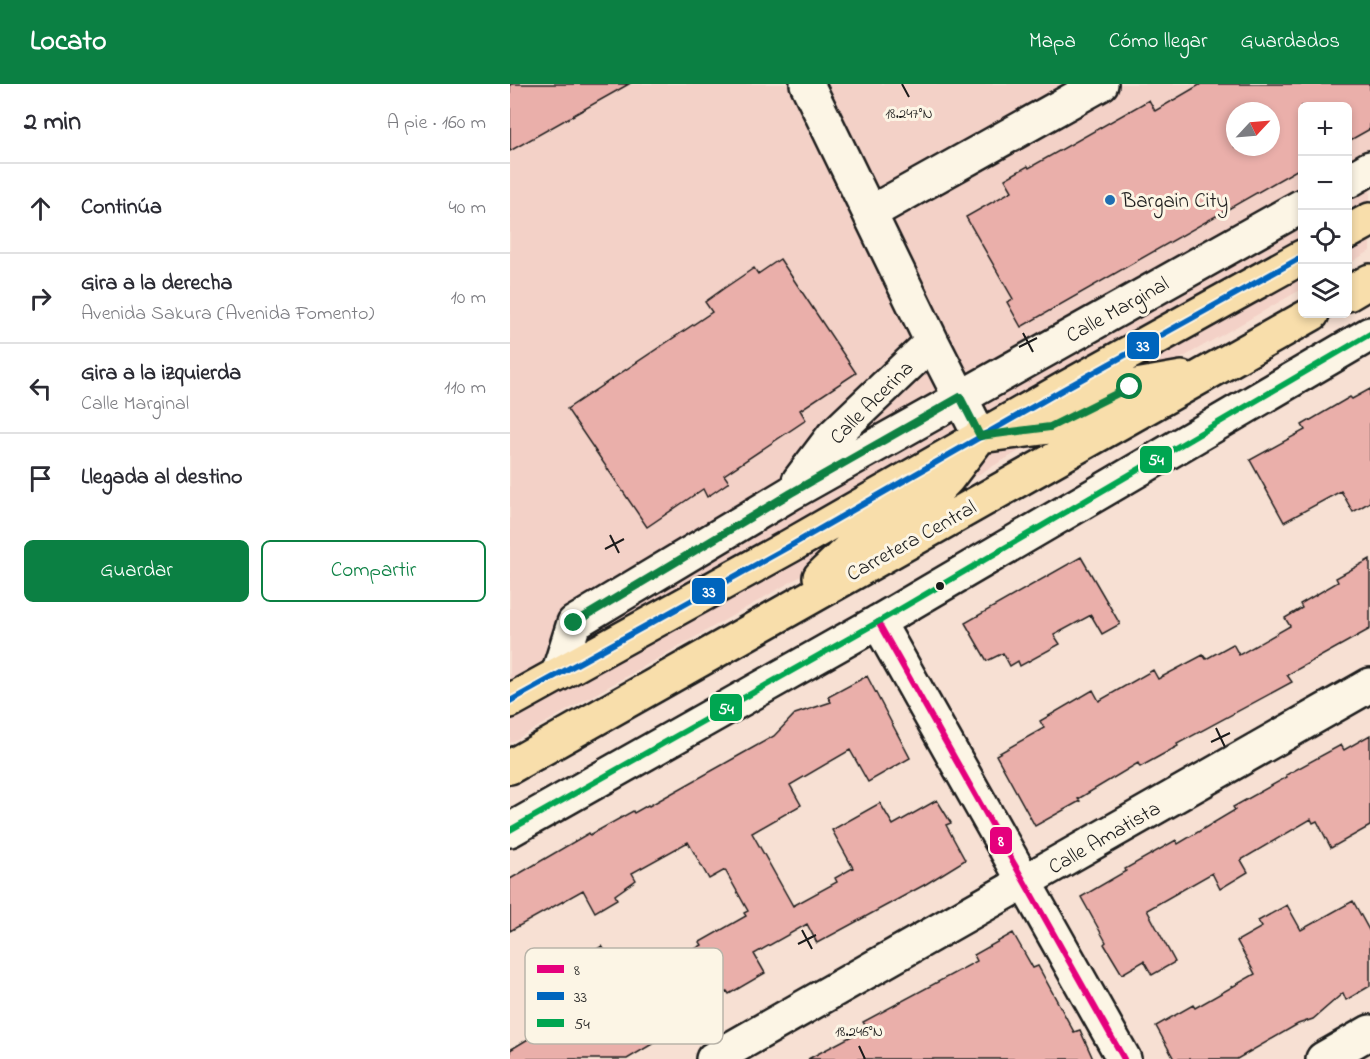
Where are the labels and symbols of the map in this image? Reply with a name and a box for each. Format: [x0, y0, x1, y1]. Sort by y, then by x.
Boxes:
north arrow [1226, 102, 1280, 156]
text: 18.247°N [885, 103, 933, 125]
place label: Bargain City [1121, 187, 1228, 219]
marker: Bargain City [1103, 193, 1117, 207]
street label: Calle Marginal [1061, 270, 1176, 353]
line badge: 33 [1126, 331, 1160, 360]
text: 33 [1135, 335, 1150, 359]
street label: Calle Acerina [824, 355, 921, 452]
route start [1116, 373, 1142, 399]
line badge: 54 [1139, 445, 1173, 474]
text: 54 [1148, 449, 1164, 473]
street label: Carretera Central [841, 494, 982, 590]
line badge: 33 [691, 577, 726, 605]
unlabelled marker [934, 580, 946, 592]
text: 33 [701, 581, 716, 605]
route end [560, 609, 586, 635]
line badge: 54 [709, 693, 743, 722]
text: 54 [718, 698, 734, 722]
street label: Calle Amatista [1043, 794, 1167, 883]
line badge: 8 [989, 826, 1013, 855]
text: 8 [997, 830, 1004, 854]
legend [525, 948, 723, 1044]
text: 8 [574, 959, 580, 983]
text: 33 [574, 986, 587, 1010]
text: 54 [574, 1013, 590, 1037]
text: 18.246°N [835, 1021, 883, 1043]

